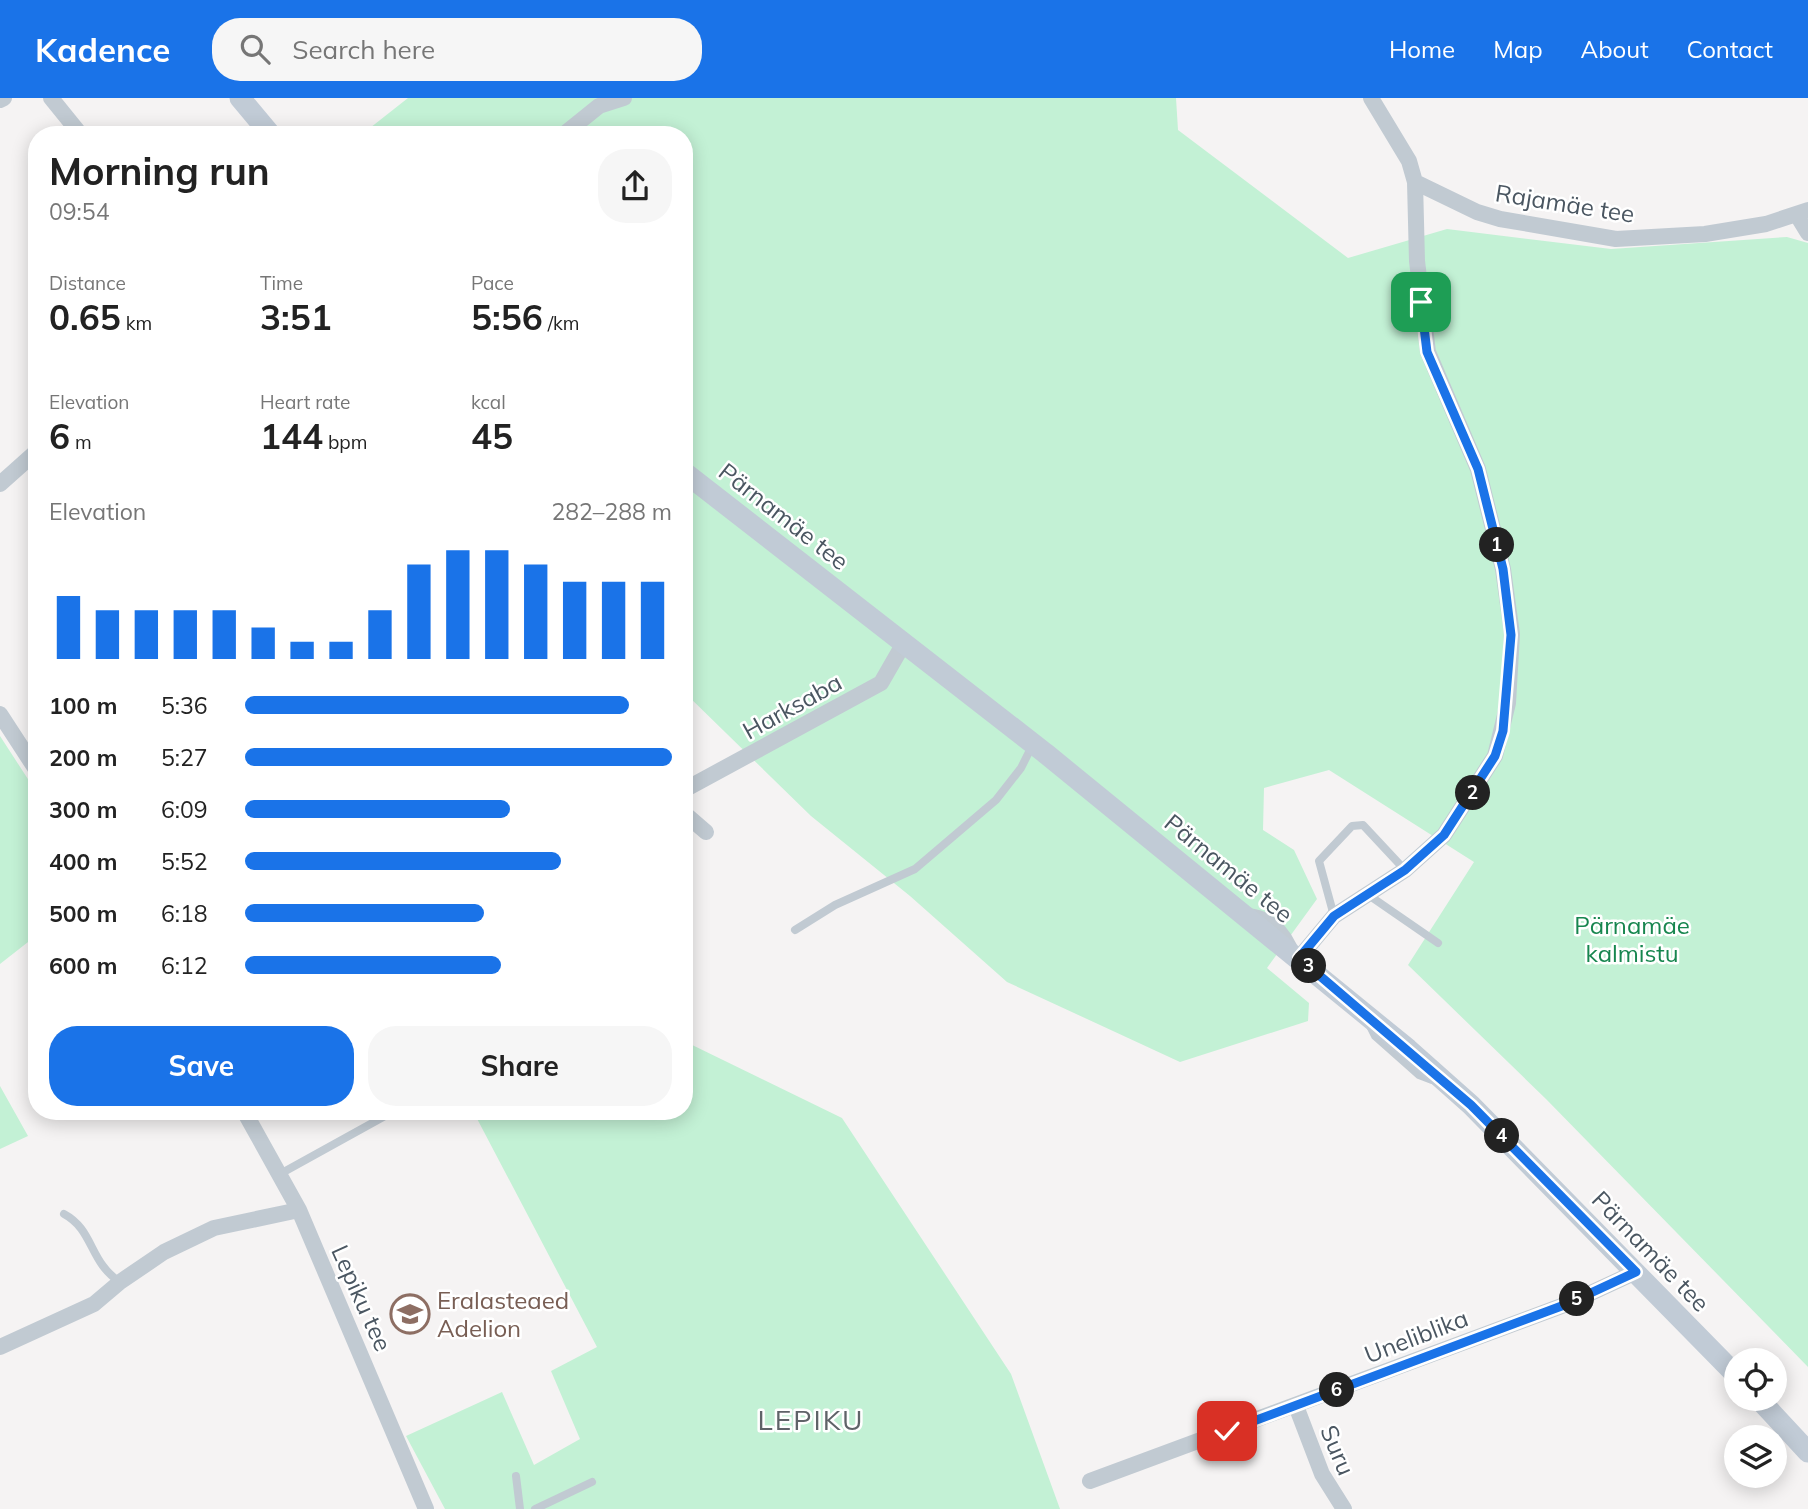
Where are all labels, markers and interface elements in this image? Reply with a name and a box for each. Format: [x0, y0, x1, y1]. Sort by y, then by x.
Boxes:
search box [212, 18, 702, 81]
text: Kadence [35, 29, 170, 70]
icon: search [236, 30, 274, 68]
text: Search here [292, 33, 435, 66]
text: Home [1389, 34, 1455, 64]
text: Map [1493, 34, 1543, 64]
text: About [1581, 34, 1649, 64]
text: Contact [1687, 34, 1773, 64]
text: Morning run [49, 147, 270, 195]
button: share [598, 149, 672, 223]
street label: Rajamäe tee [1493, 177, 1637, 229]
text: 09:54 [49, 197, 109, 226]
text: Distance [49, 271, 126, 295]
text: Time [260, 271, 303, 295]
text: Pace [471, 271, 514, 295]
pin [1391, 272, 1451, 332]
icon: arrive [1402, 283, 1440, 321]
text: 0.65 [49, 295, 121, 339]
text: 3:51 [260, 295, 332, 339]
text: 5:56 [471, 295, 543, 339]
text: km [121, 311, 152, 335]
text: /km [543, 311, 580, 335]
text: Elevation [49, 390, 129, 414]
text: Heart rate [260, 390, 350, 414]
text: kcal [471, 390, 506, 414]
text: 6 [49, 414, 70, 458]
text: 144 [260, 414, 323, 458]
text: 45 [471, 414, 513, 458]
text: m [70, 430, 92, 454]
text: bpm [323, 430, 367, 454]
street label: Pärnamäe tee [713, 456, 855, 576]
text: Elevation [49, 497, 146, 526]
text: 282–288 m [551, 497, 672, 526]
pin: 1 [1480, 528, 1514, 562]
text: 1 [1491, 532, 1502, 556]
street label: Harksaba [737, 667, 847, 745]
text: 100 m [49, 691, 117, 720]
text: 5:36 [161, 691, 208, 720]
text: 200 m [49, 743, 117, 772]
text: 5:27 [161, 743, 208, 772]
pin: 2 [1456, 776, 1490, 810]
text: 2 [1467, 780, 1478, 804]
text: 300 m [49, 795, 117, 824]
text: 6:09 [161, 795, 208, 824]
street label: Pärnamäe tee [1159, 807, 1299, 929]
text: 400 m [49, 847, 117, 876]
text: 5:52 [161, 847, 208, 876]
text: 500 m [49, 899, 117, 928]
text: 6:18 [161, 899, 208, 928]
park label: Pärnamäe kalmistu [1574, 910, 1690, 968]
pin: 3 [1292, 948, 1326, 984]
text: 600 m [49, 951, 117, 980]
text: 6:12 [161, 951, 208, 980]
text: 3 [1303, 953, 1314, 977]
button: Save [49, 1026, 354, 1106]
button: Share [368, 1026, 672, 1106]
pin: 4 [1484, 1118, 1520, 1154]
text: 4 [1496, 1123, 1507, 1147]
street label: Pärnamäe tee [1586, 1184, 1716, 1318]
street label: Lepiku tee [325, 1240, 399, 1356]
pin: 5 [1560, 1282, 1594, 1316]
place label: Eralasteaed Adelion [437, 1285, 569, 1343]
text: 5 [1571, 1286, 1582, 1310]
school or university icon: Eralasteaed Adelion [389, 1293, 431, 1335]
street label: Uneliblika [1360, 1303, 1472, 1369]
map controls [1724, 1348, 1787, 1488]
button: locate [1724, 1348, 1787, 1411]
pin: 6 [1320, 1372, 1354, 1408]
text: 6 [1331, 1377, 1342, 1401]
pin [1197, 1401, 1257, 1461]
district label: LEPIKU [757, 1402, 865, 1437]
icon: check [1208, 1412, 1246, 1450]
street label: Suru [1314, 1420, 1362, 1480]
button: layers [1724, 1425, 1787, 1488]

